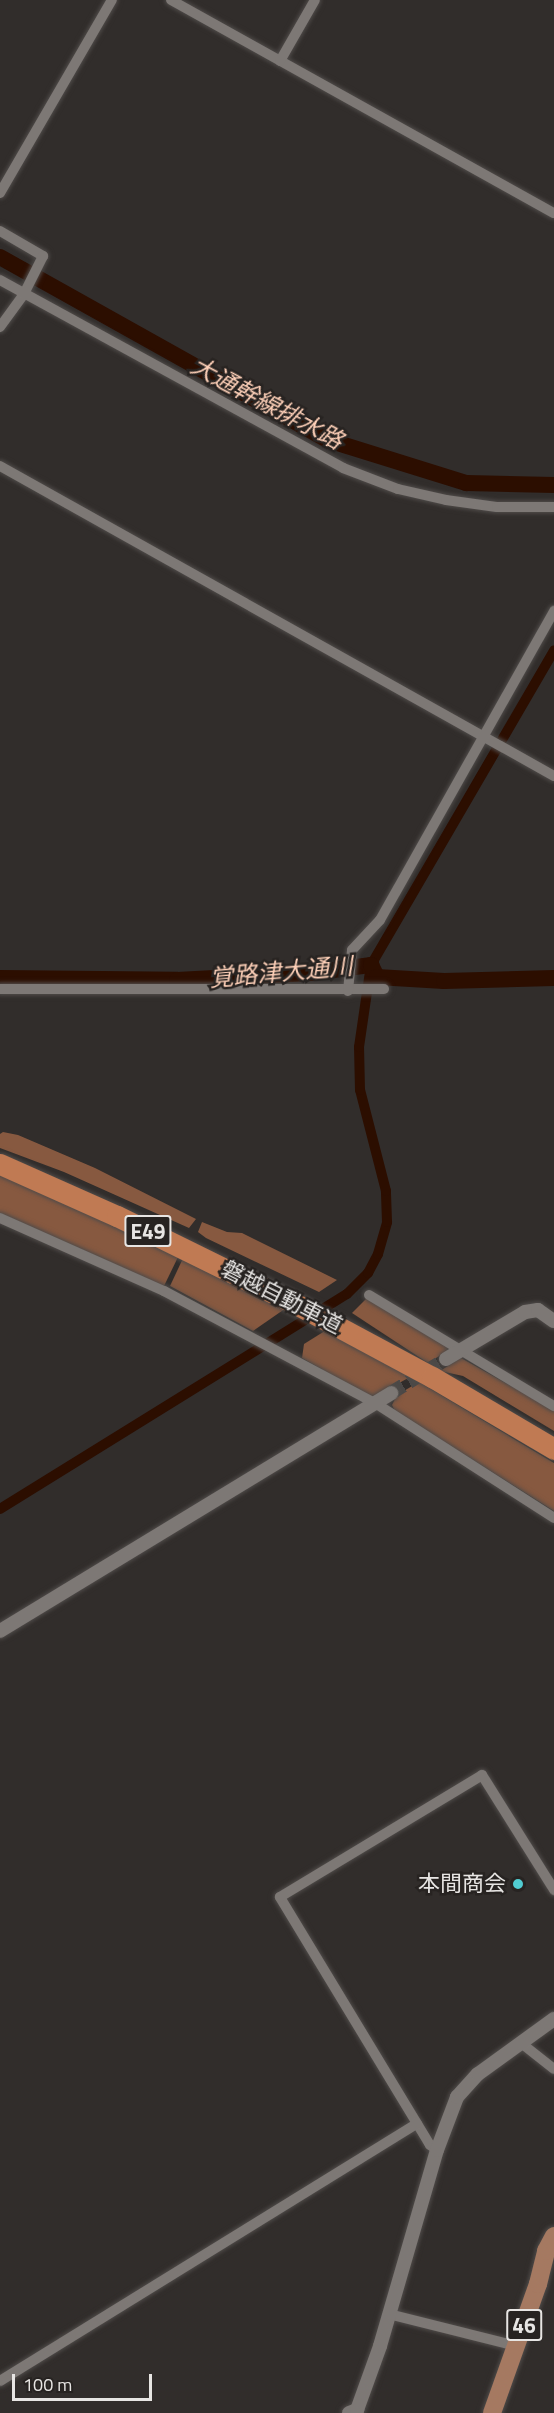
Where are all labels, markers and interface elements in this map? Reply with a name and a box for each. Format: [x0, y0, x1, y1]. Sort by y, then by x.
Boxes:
water label: 大通幹線排水路 [186, 351, 348, 455]
water label: 覚路津大通川 [208, 951, 354, 993]
road number: E49 [124, 1213, 172, 1249]
street label: 磐越自動車道 [217, 1255, 347, 1339]
place label: 本間商会 [418, 1871, 506, 1897]
marker: 本間商会 [511, 1877, 525, 1891]
road number: 46 [506, 2307, 542, 2343]
scale bar [15, 2362, 154, 2400]
text: 100 m [23, 2371, 72, 2398]

